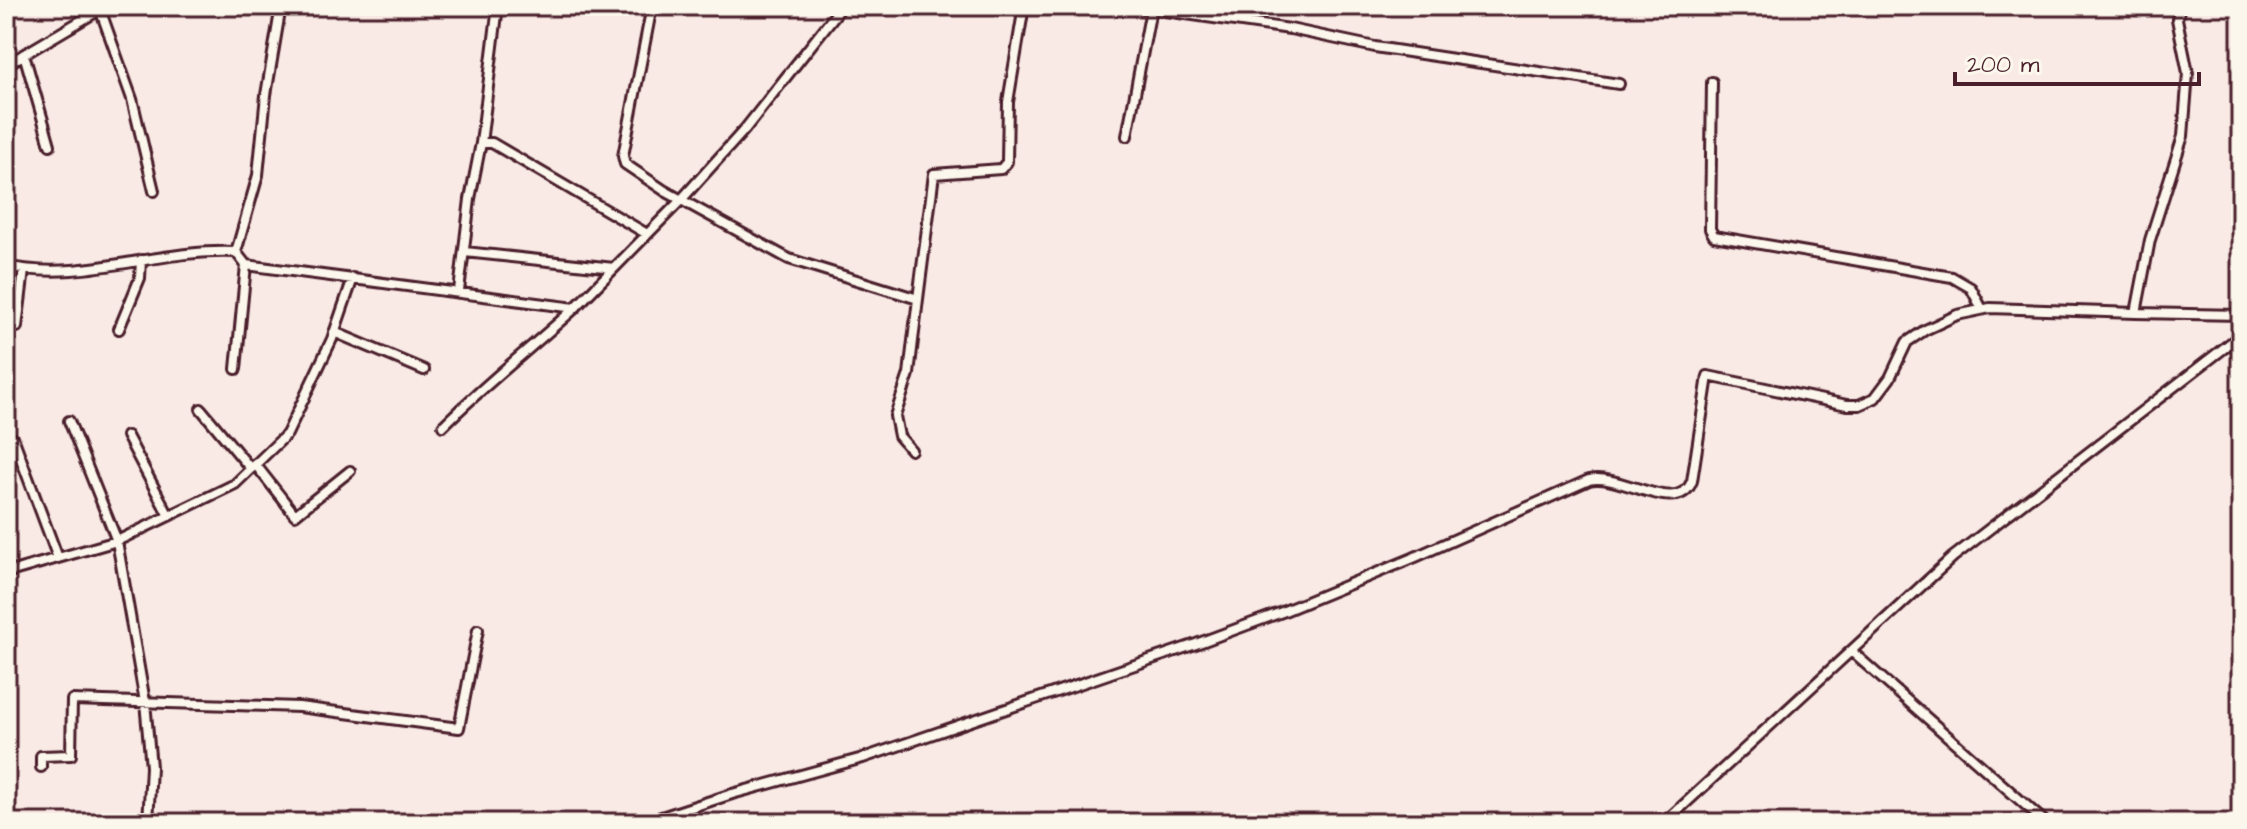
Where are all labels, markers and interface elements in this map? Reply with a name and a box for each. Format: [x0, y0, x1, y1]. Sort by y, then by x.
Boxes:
scale bar [1955, 36, 2199, 86]
text: 200 m [1967, 48, 2040, 82]

